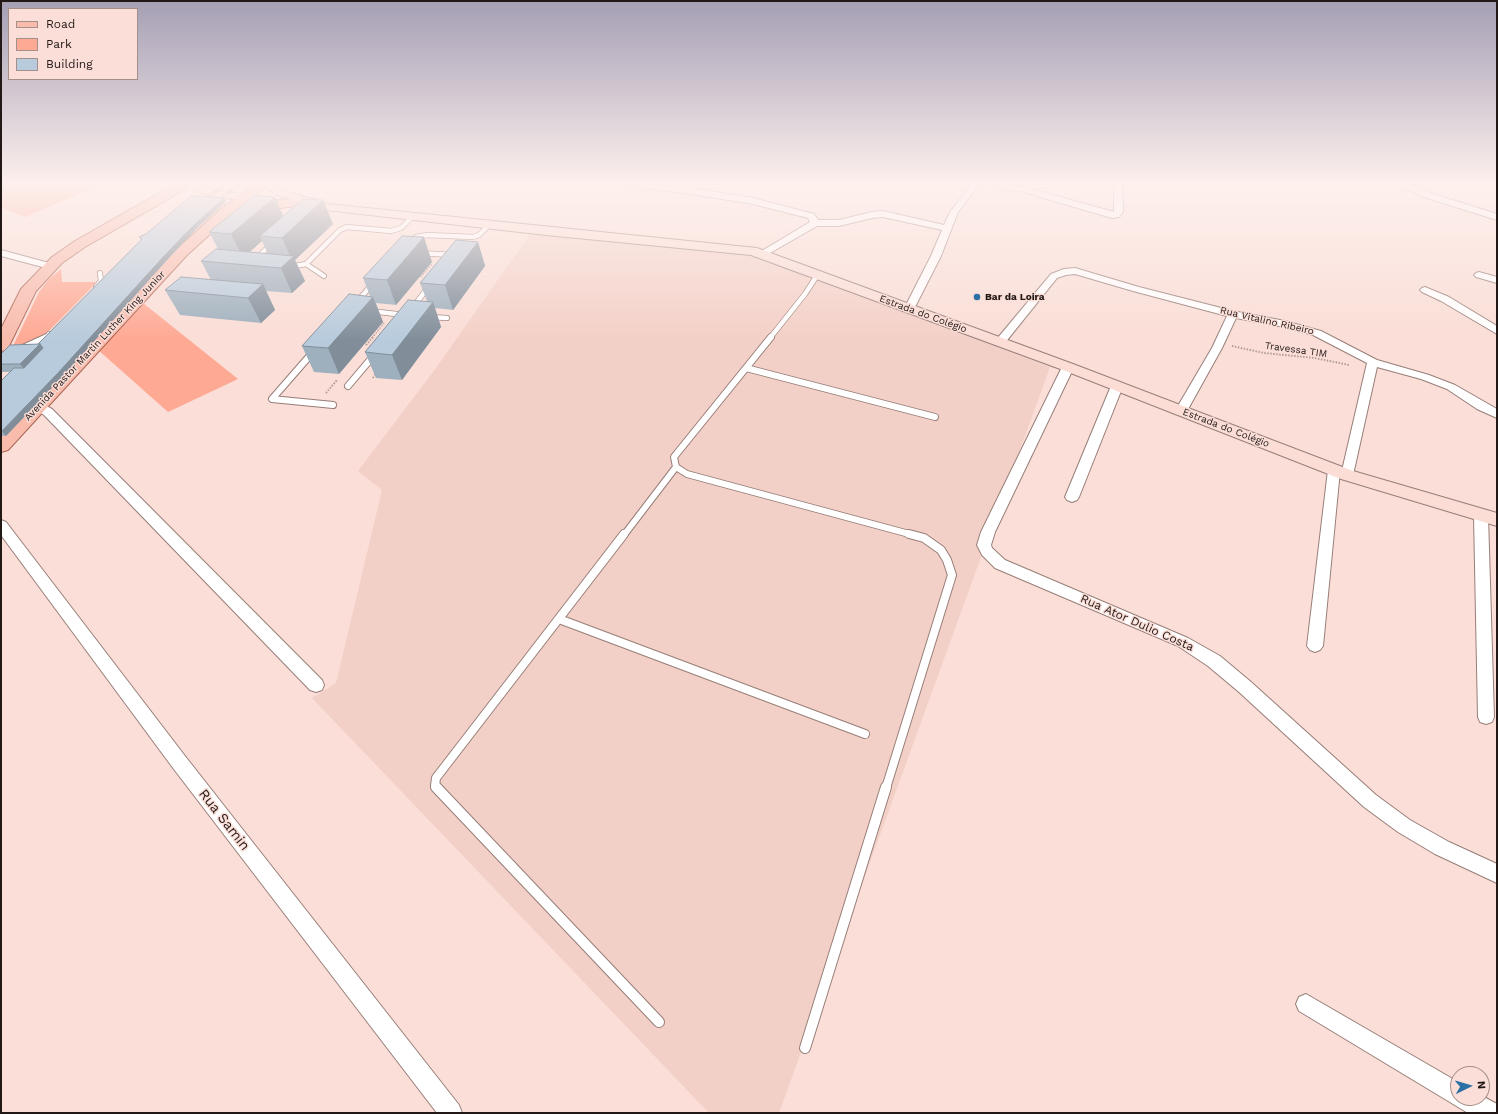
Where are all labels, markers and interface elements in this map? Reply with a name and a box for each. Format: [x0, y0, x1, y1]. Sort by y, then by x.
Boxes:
legend [8, 8, 138, 80]
text: Road [46, 17, 75, 31]
text: Park [46, 37, 72, 51]
text: Building [46, 57, 93, 71]
street label: Avenida Pastor Martin Luther King Junior [22, 268, 168, 424]
place label: Bar da Loira [985, 291, 1045, 303]
marker: Bar da Loira [972, 292, 982, 302]
street label: Estrada do Colégio [878, 293, 968, 335]
street label: Rua Vitalino Ribeiro [1219, 304, 1315, 338]
street label: Travessa TIM [1264, 340, 1328, 360]
street label: Estrada do Colégio [1181, 406, 1271, 450]
street label: Rua Ator Dulio Costa [1078, 591, 1196, 655]
street label: Rua Samin [195, 786, 253, 854]
north arrow [1450, 1066, 1490, 1106]
text: N [1475, 1080, 1488, 1090]

